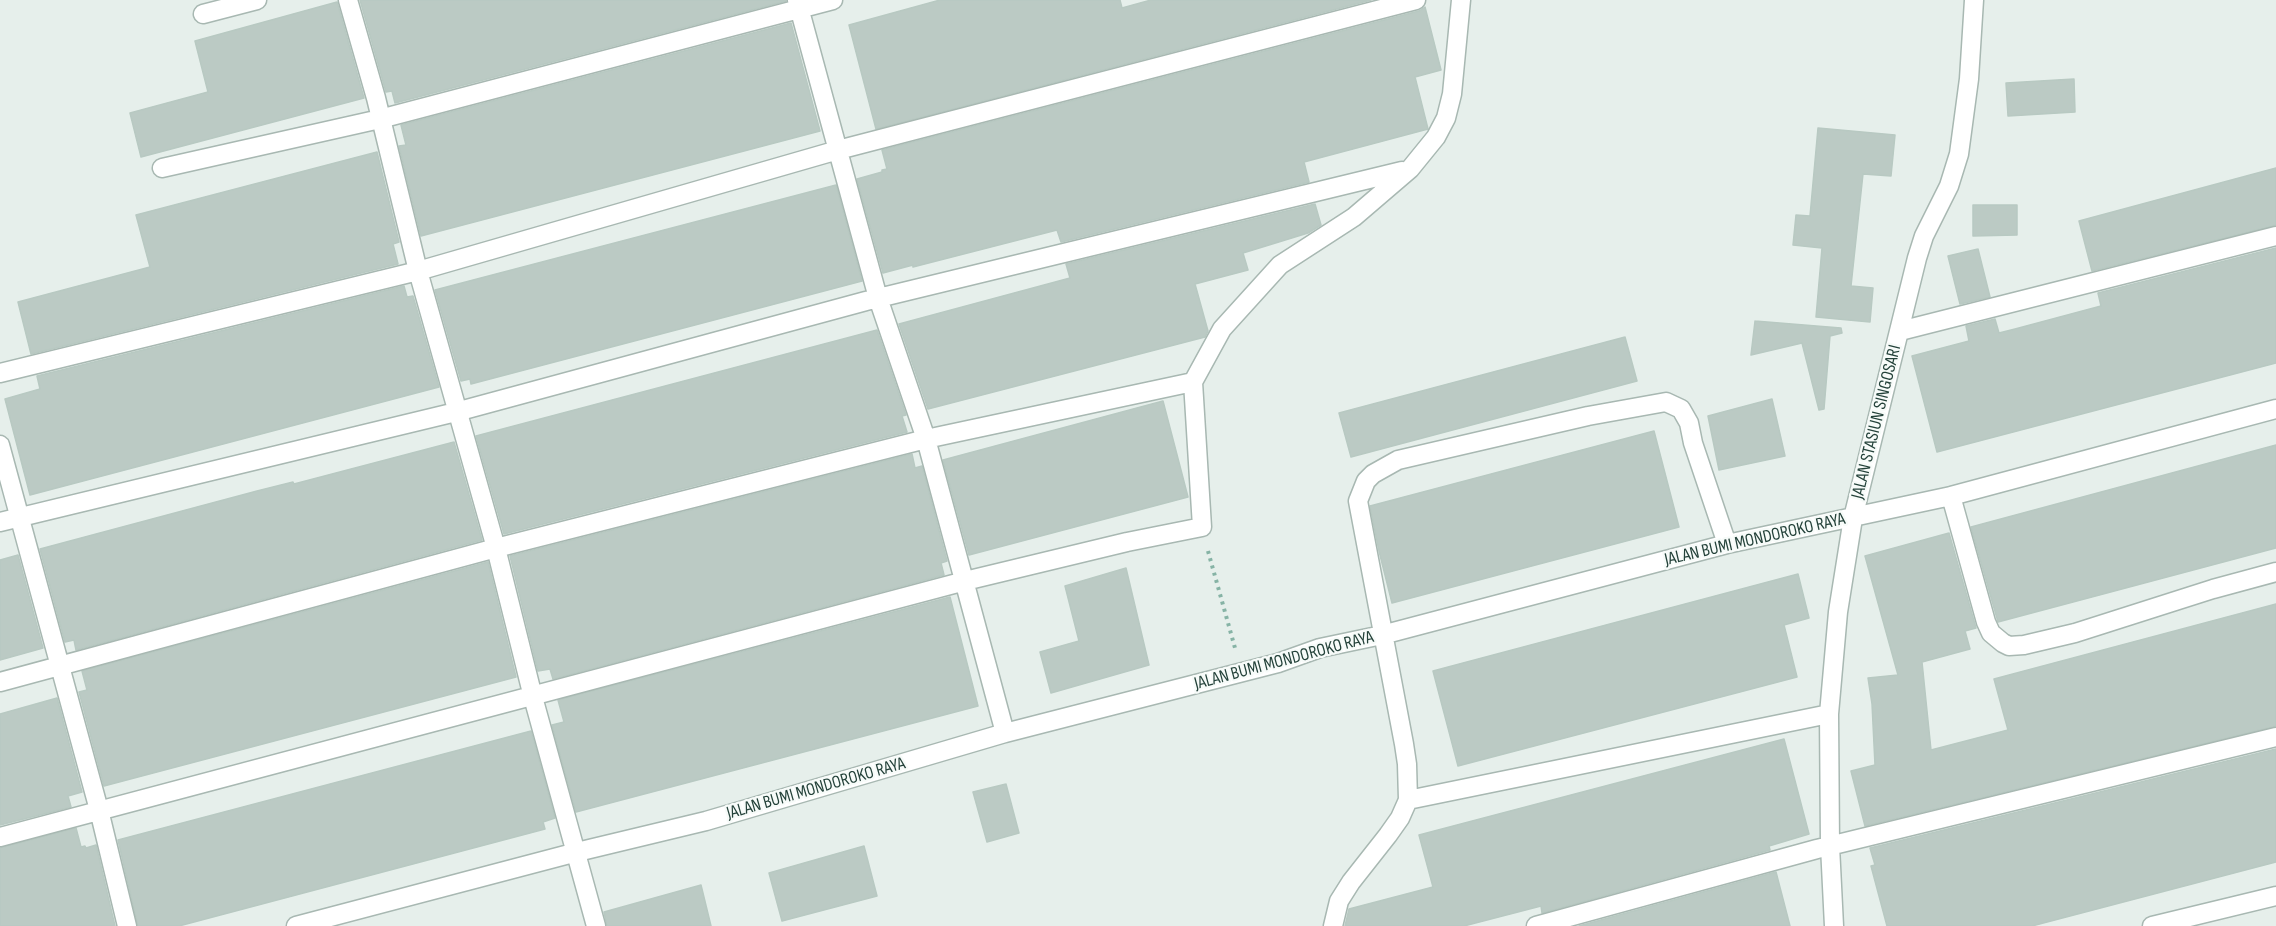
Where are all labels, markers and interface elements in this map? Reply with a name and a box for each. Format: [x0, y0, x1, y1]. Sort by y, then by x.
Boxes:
street label: JALAN STASIUN SINGOSARI [1847, 343, 1907, 501]
street label: JALAN BUMI MONDOROKO RAYA [1663, 509, 1847, 571]
street label: JALAN BUMI MONDOROKO RAYA [1192, 627, 1376, 695]
street label: JALAN BUMI MONDOROKO RAYA [724, 753, 908, 825]

